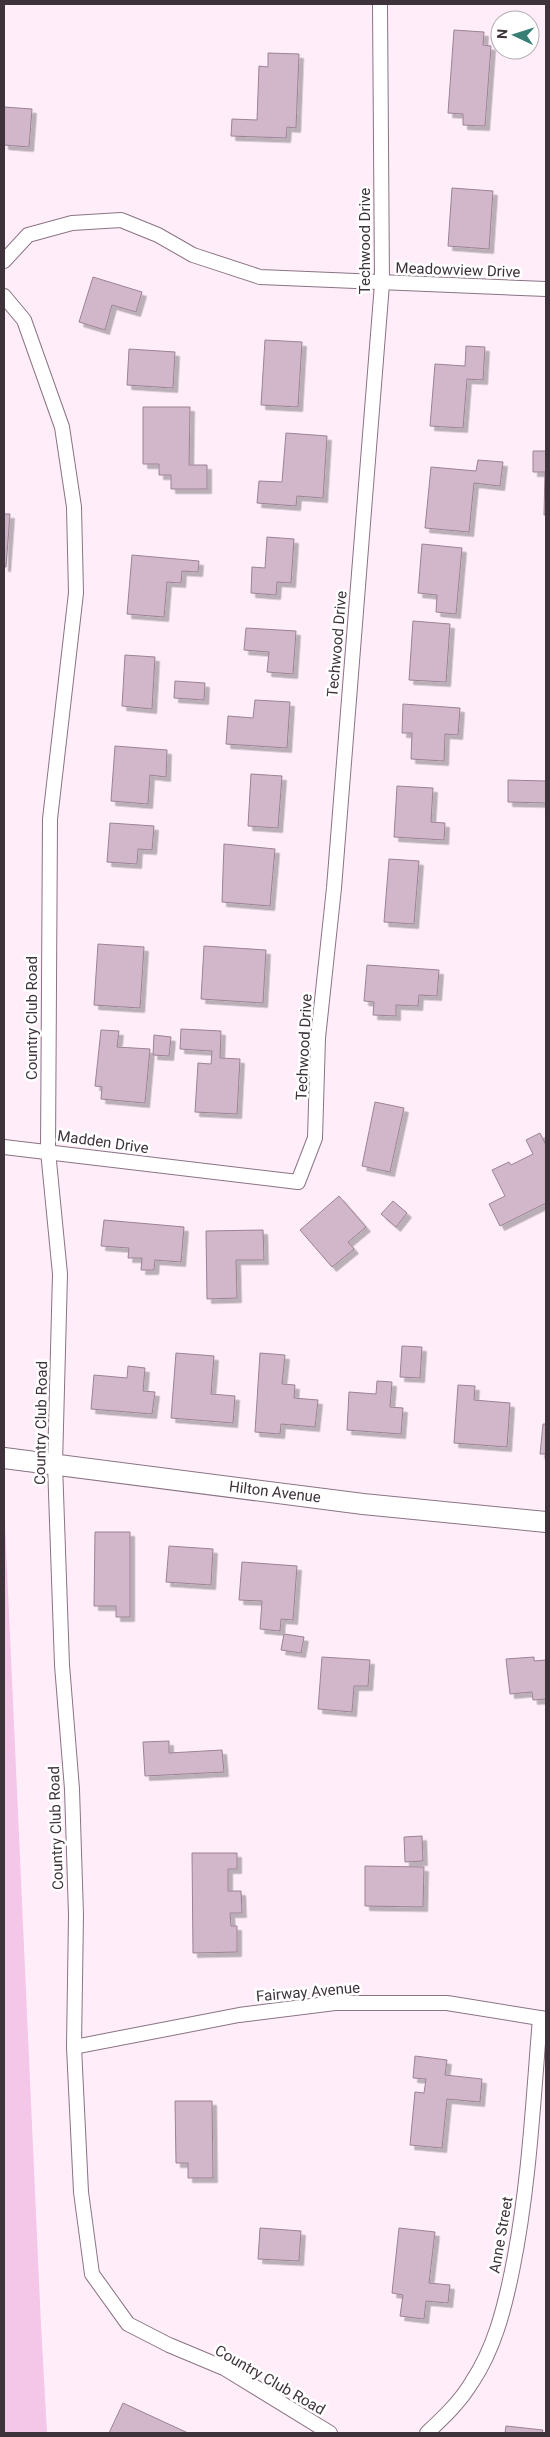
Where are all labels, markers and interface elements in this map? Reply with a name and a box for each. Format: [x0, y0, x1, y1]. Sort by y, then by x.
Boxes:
north arrow [490, 10, 540, 60]
text: N [494, 29, 510, 40]
street label: Techwood Drive [356, 188, 374, 294]
street label: Meadowview Drive [395, 259, 521, 281]
street label: Techwood Drive [323, 590, 351, 698]
street label: Country Club Road [23, 956, 41, 1080]
street label: Techwood Drive [292, 993, 316, 1101]
street label: Madden Drive [56, 1127, 150, 1157]
street label: Country Club Road [31, 1361, 51, 1485]
street label: Hilton Avenue [228, 1477, 322, 1507]
street label: Country Club Road [45, 1766, 67, 1890]
street label: Fairway Avenue [255, 1978, 361, 2006]
street label: Anne Street [485, 2195, 517, 2275]
street label: Country Club Road [212, 2341, 328, 2419]

